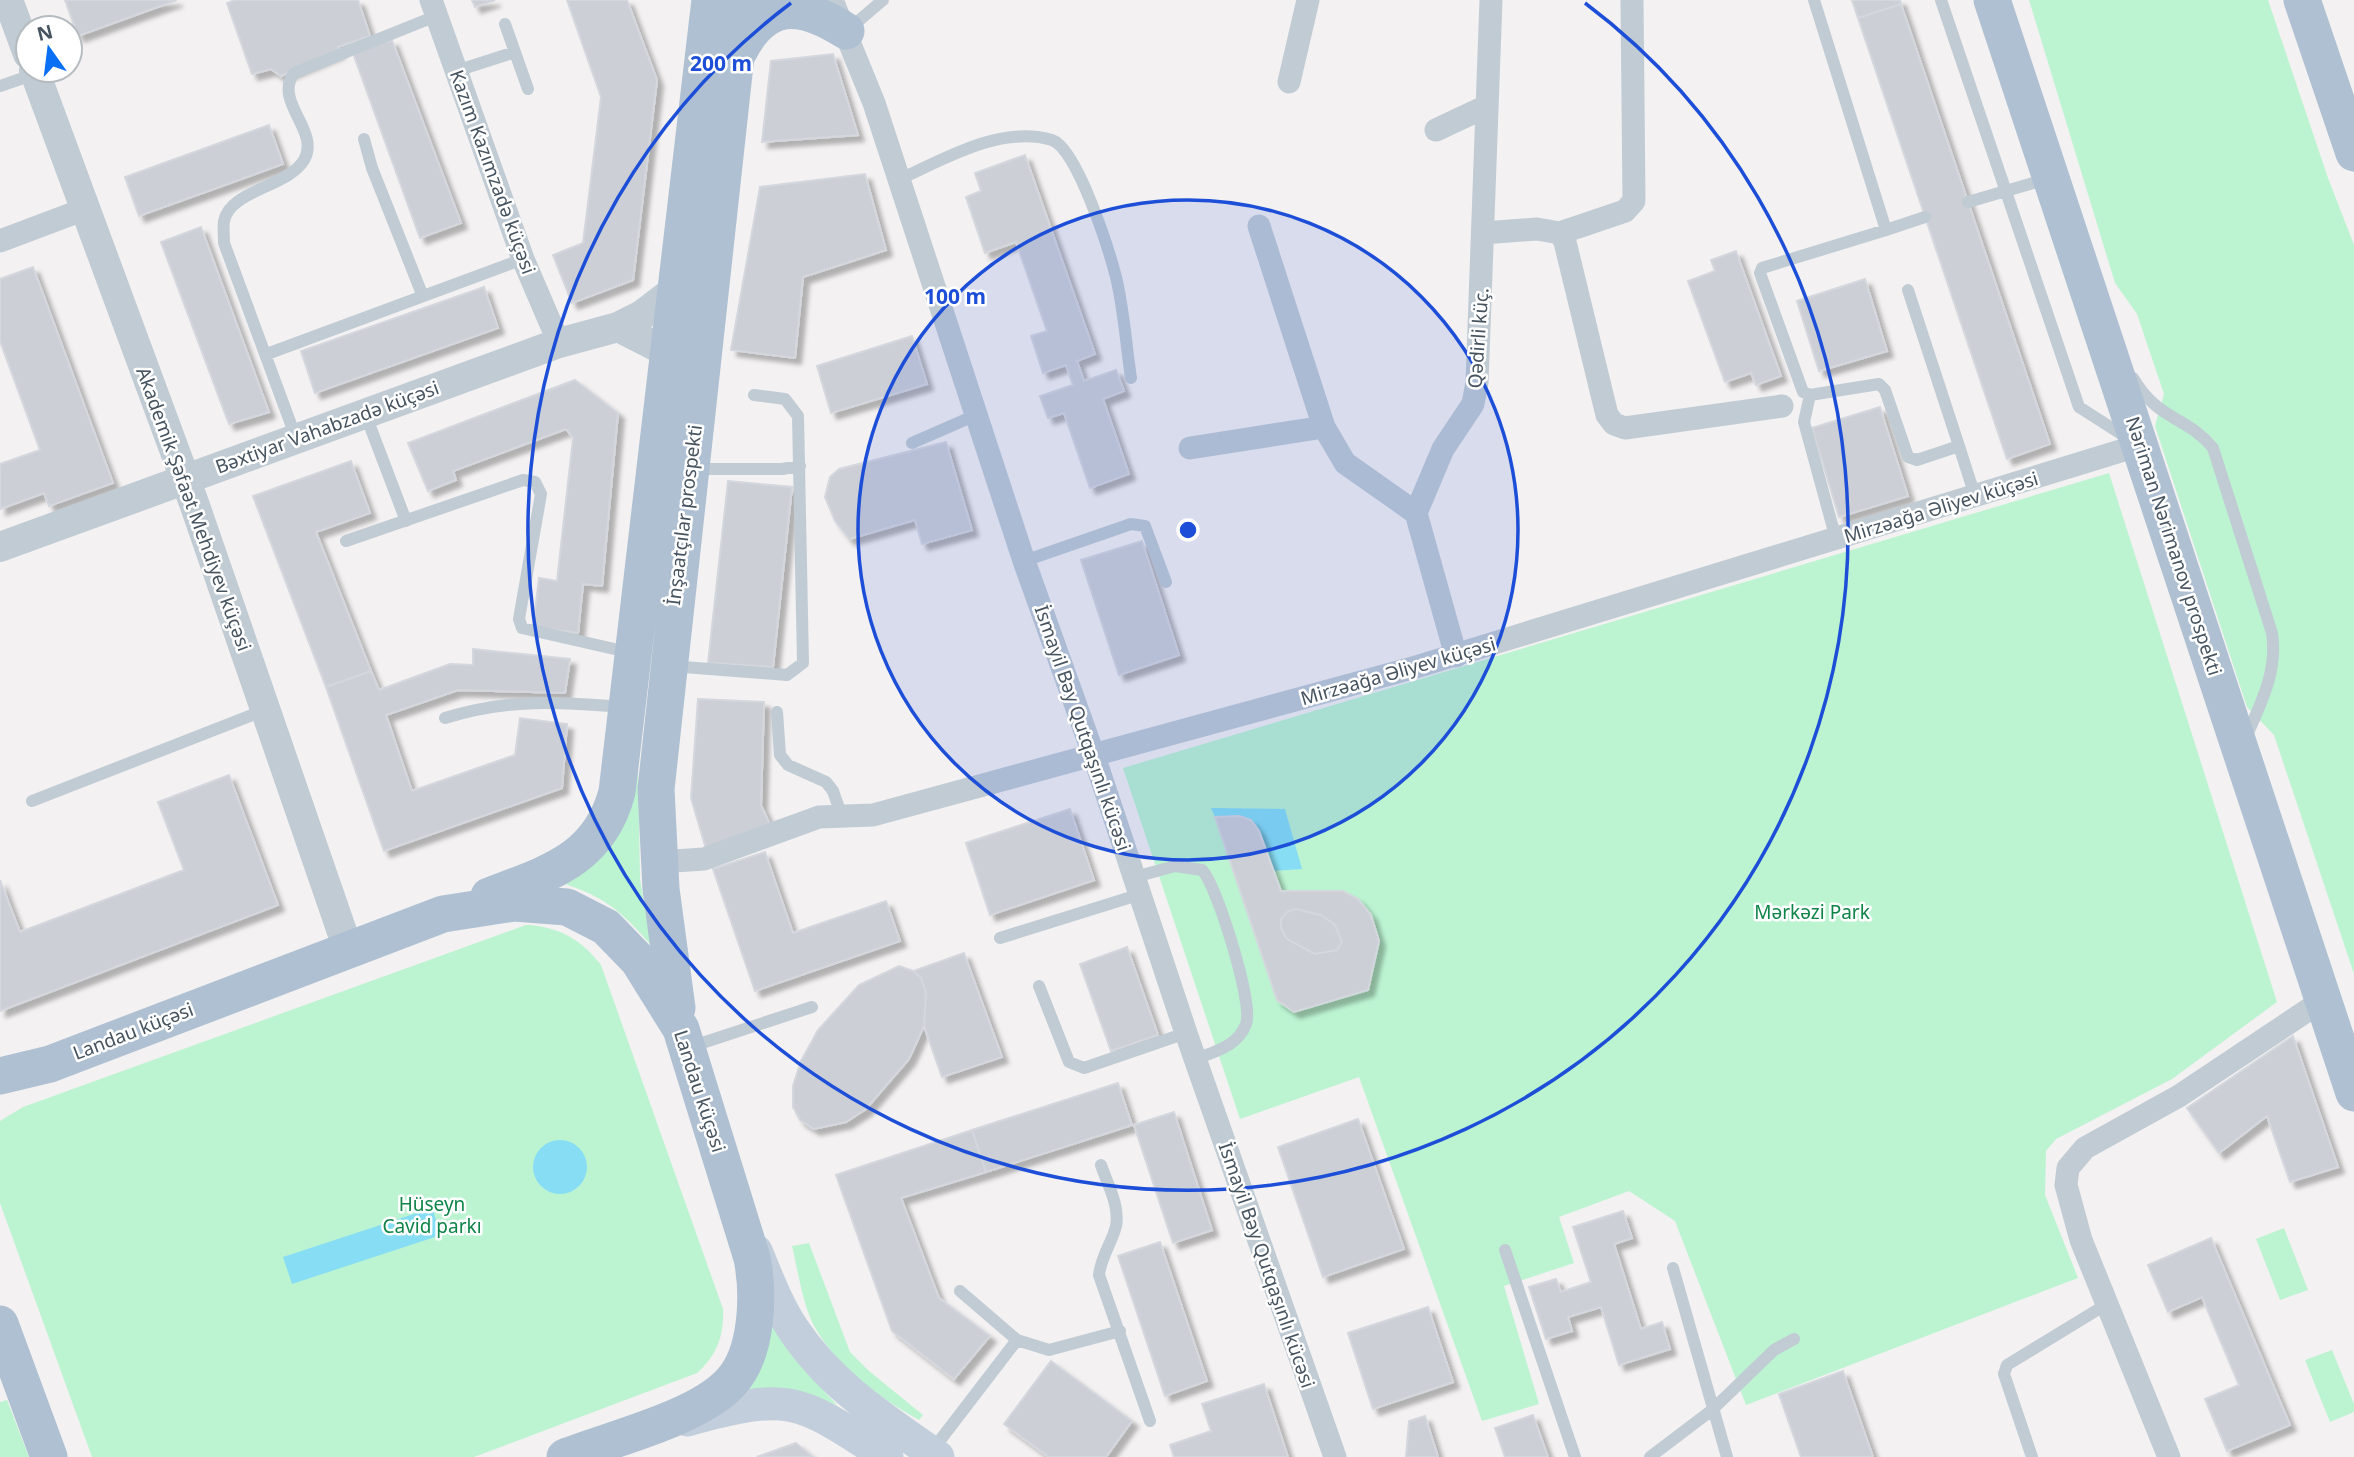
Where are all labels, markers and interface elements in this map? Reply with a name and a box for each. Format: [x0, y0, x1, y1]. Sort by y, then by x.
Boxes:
north arrow [14, 14, 84, 84]
text: N [34, 18, 56, 47]
text: 200 m [690, 49, 752, 77]
street label: Kazım Kazımzadə küçəsi [444, 66, 542, 278]
text: 100 m [924, 282, 986, 310]
street label: Qədirli küç. [1462, 287, 1494, 389]
street label: Akademik Şəfaət Mehdiyev küçəsi [130, 363, 258, 655]
street label: Bəxtiyar Vahabzadə küçəsi [212, 374, 442, 480]
street label: Nəriman Nərimanov prospekti [2120, 413, 2228, 679]
street label: İnşaatçılar prospekti [660, 423, 708, 607]
street label: Mirzəağa Əliyev küçəsi [1841, 465, 2041, 549]
centre of rings [1176, 518, 1200, 542]
street label: İsmayil Bəy Qutqaşınlı kücəsi [1029, 602, 1137, 854]
street label: Mirzəağa Əliyev küçəsi [1297, 631, 1499, 711]
park label: Mərkəzi Park [1754, 899, 1870, 925]
street label: Landau küçəsi [69, 996, 197, 1066]
street label: Landau küçəsi [668, 1027, 732, 1155]
street label: İsmayil Bəy Qutqaşınlı kücəsi [1213, 1139, 1321, 1391]
park label: Hüseyn Cavid parkı [382, 1191, 482, 1239]

